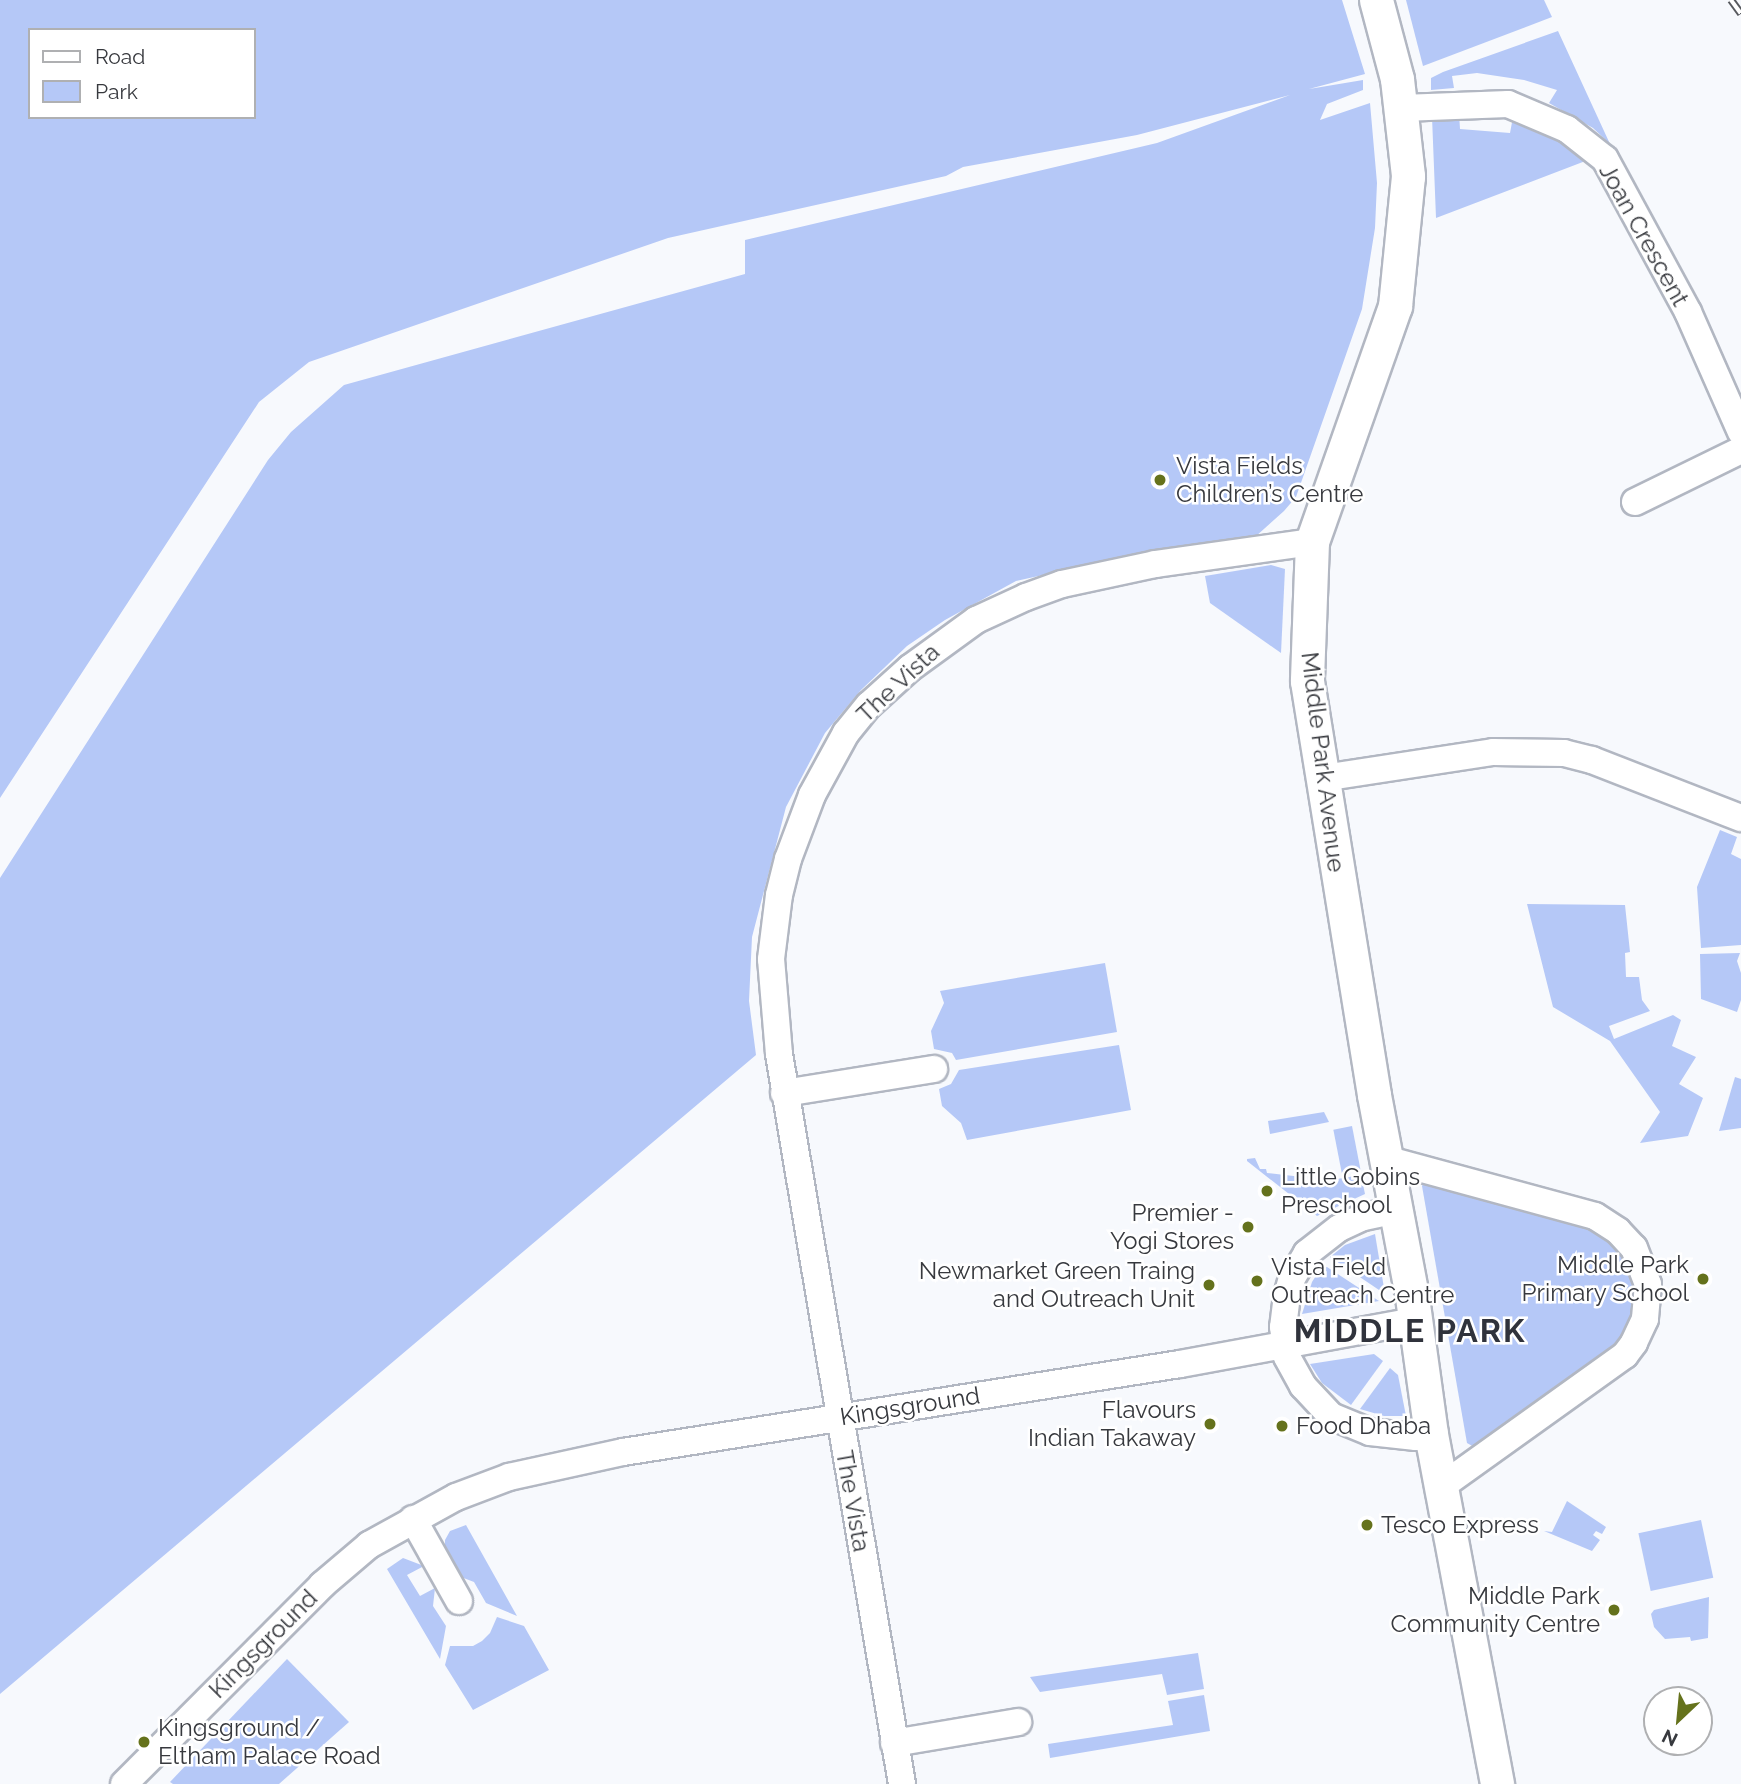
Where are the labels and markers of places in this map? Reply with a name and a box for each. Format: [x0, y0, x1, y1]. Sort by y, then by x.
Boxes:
place label: Vista Fields Children’s Centre [1176, 452, 1363, 508]
marker: Vista Fields Children’s Centre [1150, 470, 1170, 490]
place label: Little Gobins Preschool [1281, 1163, 1420, 1219]
marker: Little Gobins Preschool [1259, 1183, 1275, 1199]
place label: Premier - Yogi Stores [1110, 1199, 1234, 1255]
marker: Premier - Yogi Stores [1240, 1219, 1256, 1235]
place label: Middle Park Primary School [1521, 1251, 1689, 1307]
place label: Vista Field Outreach Centre [1271, 1253, 1454, 1309]
place label: Newmarket Green Traing and Outreach Unit [918, 1257, 1195, 1313]
marker: Middle Park Primary School [1695, 1271, 1711, 1287]
marker: Vista Field Outreach Centre [1249, 1273, 1265, 1289]
marker: Newmarket Green Traing and Outreach Unit [1201, 1277, 1217, 1293]
place label: Flavours Indian Takaway [1027, 1396, 1196, 1452]
place label: Food Dhaba [1296, 1412, 1431, 1440]
marker: Flavours Indian Takaway [1202, 1416, 1218, 1432]
marker: Food Dhaba [1274, 1418, 1290, 1434]
place label: Tesco Express [1381, 1511, 1539, 1539]
marker: Tesco Express [1359, 1517, 1375, 1533]
place label: Middle Park Community Centre [1390, 1582, 1600, 1638]
marker: Middle Park Community Centre [1606, 1602, 1622, 1618]
place label: Kingsground / Eltham Palace Road [158, 1714, 381, 1770]
marker: Kingsground / Eltham Palace Road [136, 1734, 152, 1750]

